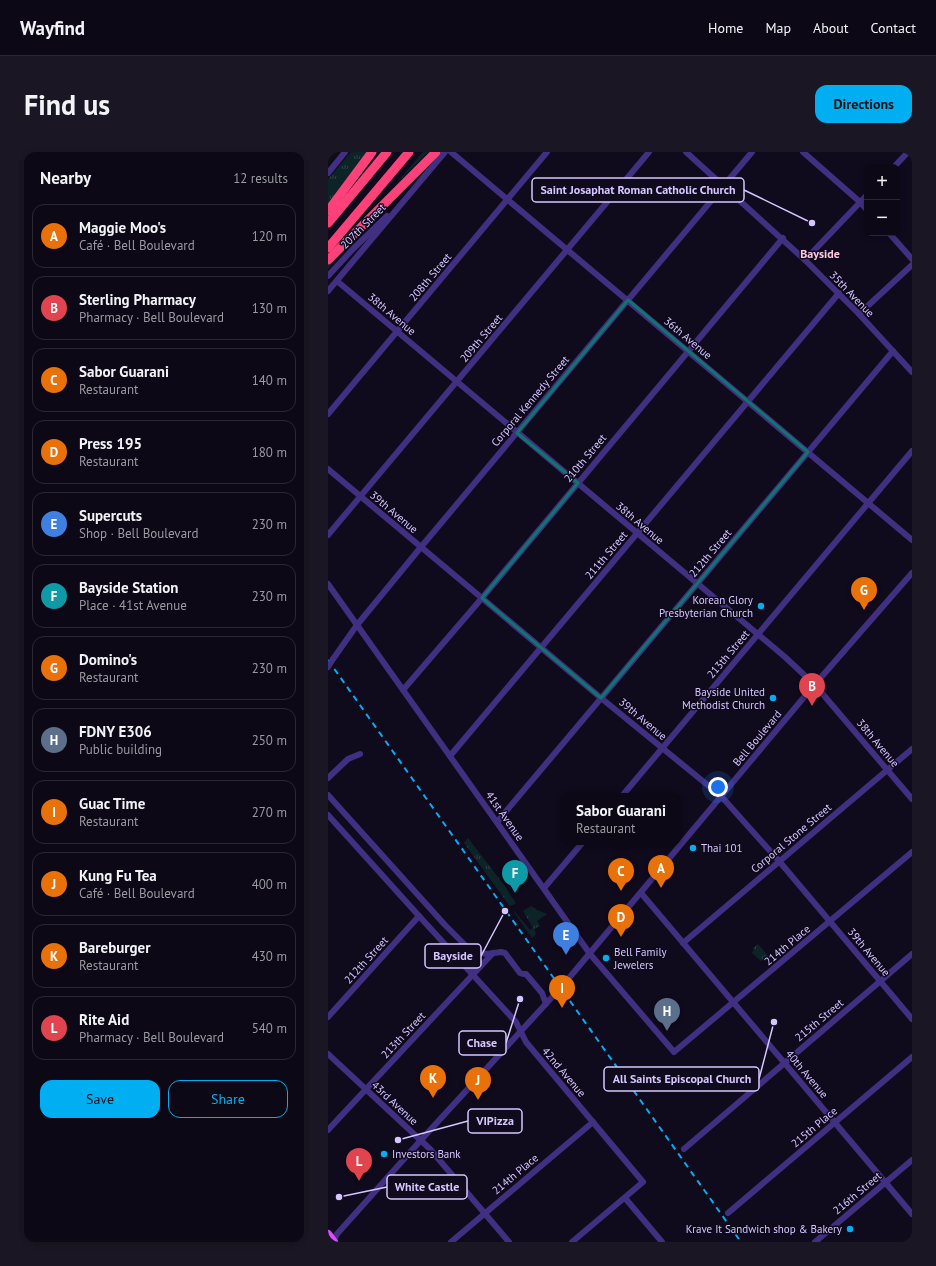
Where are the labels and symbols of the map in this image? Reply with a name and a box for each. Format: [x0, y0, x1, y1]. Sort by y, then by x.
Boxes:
callout: Saint Josaphat Roman Catholic Church [532, 178, 744, 202]
text: Saint Josaphat Roman Catholic Church [541, 182, 736, 197]
street label: 207th Street [337, 200, 389, 252]
district label: Bayside [800, 246, 840, 261]
street label: 208th Street [406, 250, 454, 304]
street label: 35th Avenue [827, 268, 878, 320]
street label: 38th Avenue [365, 290, 419, 338]
street label: 209th Street [457, 311, 505, 365]
street label: 36th Avenue [661, 314, 715, 362]
street label: Corporal Kennedy Street [488, 353, 572, 449]
street label: 210th Street [561, 431, 609, 485]
street label: 39th Avenue [367, 488, 421, 536]
street label: 38th Avenue [613, 499, 667, 547]
street label: 212th Street [686, 526, 734, 580]
street label: 211th Street [582, 528, 630, 582]
pin: G [851, 577, 877, 610]
place label: Korean Glory Presbyterian Church [659, 593, 754, 620]
marker: Korean Glory Presbyterian Church [756, 601, 766, 611]
street label: 213th Street [704, 627, 752, 681]
pin: B [799, 673, 825, 706]
place label: Bayside United Methodist Church [682, 685, 765, 712]
marker: Bayside United Methodist Church [768, 693, 778, 703]
street label: 39th Avenue [616, 695, 670, 743]
street label: Bell Boulevard [730, 707, 784, 769]
street label: 38th Avenue [854, 716, 902, 770]
your location [708, 777, 728, 797]
street label: 41st Avenue [483, 789, 527, 844]
street label: Corporal Stone Street [748, 800, 834, 876]
place label: Thai 101 [701, 841, 742, 855]
marker: Thai 101 [688, 843, 698, 853]
pin: A [648, 855, 674, 888]
pin: C [608, 858, 634, 891]
pin: F [502, 860, 528, 893]
pin: D [608, 904, 634, 937]
street label: 214th Place [761, 921, 813, 968]
pin: E [553, 922, 579, 955]
street label: 39th Avenue [845, 925, 893, 979]
street label: 212th Street [341, 933, 391, 987]
callout: Bayside [425, 944, 481, 968]
place label: Bell Family Jewelers [613, 945, 668, 972]
text: Bayside [433, 948, 473, 963]
marker: Bell Family Jewelers [601, 953, 611, 963]
pin: I [549, 975, 575, 1008]
street label: 215th Street [792, 996, 846, 1044]
pin: H [654, 998, 680, 1031]
street label: 213th Street [378, 1009, 428, 1061]
callout: Chase [459, 1031, 506, 1055]
text: Chase [467, 1035, 497, 1050]
street label: 42nd Avenue [539, 1044, 589, 1100]
street label: 40th Avenue [783, 1047, 831, 1101]
pin: K [420, 1065, 446, 1098]
pin: J [465, 1067, 491, 1100]
callout: All Saints Episcopal Church [604, 1067, 759, 1091]
text: All Saints Episcopal Church [613, 1071, 751, 1086]
street label: 43rd Avenue [369, 1078, 421, 1128]
street label: 215th Place [788, 1103, 840, 1150]
callout: VIPizza [468, 1109, 522, 1133]
text: VIPizza [475, 1113, 514, 1128]
place label: Investors Bank [392, 1147, 461, 1161]
pin: L [346, 1148, 372, 1181]
marker: Investors Bank [379, 1149, 389, 1159]
street label: 214th Place [489, 1150, 541, 1197]
street label: 216th Street [830, 1169, 884, 1217]
callout: White Castle [387, 1175, 467, 1199]
text: White Castle [395, 1179, 459, 1194]
place label: Krave It Sandwich shop & Bakery [686, 1222, 843, 1236]
marker: Krave It Sandwich shop & Bakery [845, 1224, 855, 1234]

